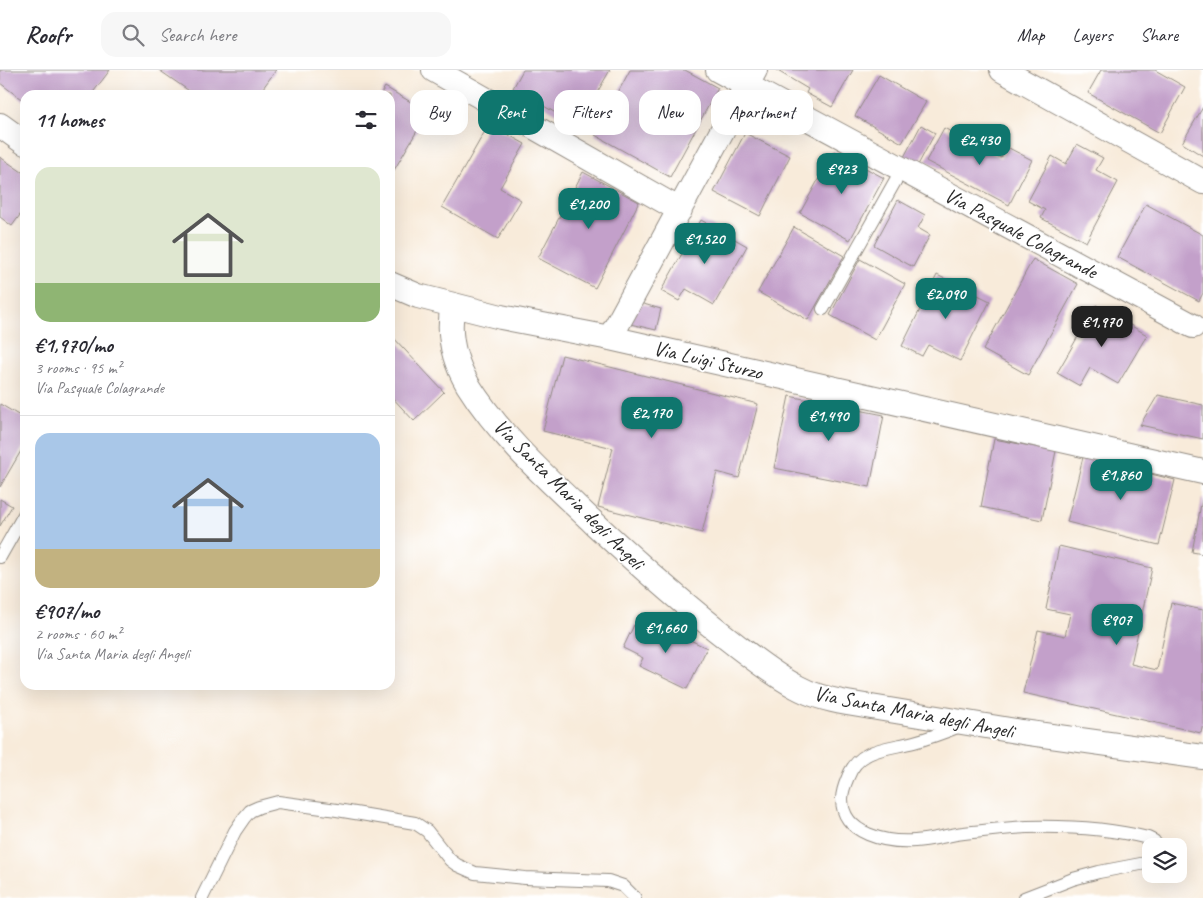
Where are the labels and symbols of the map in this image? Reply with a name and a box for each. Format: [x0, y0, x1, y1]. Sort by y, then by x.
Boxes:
pin: €2,430 [939, 124, 1021, 166]
pin: €923 [812, 152, 872, 195]
street label: Via Pasquale Colagrande [940, 182, 1104, 285]
pin: €1,200 [548, 188, 630, 230]
pin: €1,520 [664, 222, 746, 265]
pin: €2,090 [905, 278, 987, 320]
pin: €1,970 [1061, 306, 1143, 348]
street label: Via Luigi Sturzo [651, 335, 767, 385]
pin: €2,170 [611, 396, 693, 439]
pin: €1,490 [788, 400, 870, 442]
street label: Via Santa Maria degli Angeli [488, 413, 652, 577]
pin: €1,860 [1080, 458, 1162, 501]
pin: €907 [1087, 604, 1147, 646]
pin: €1,660 [625, 612, 707, 654]
street label: Via Santa Maria degli Angeli [812, 680, 1019, 745]

